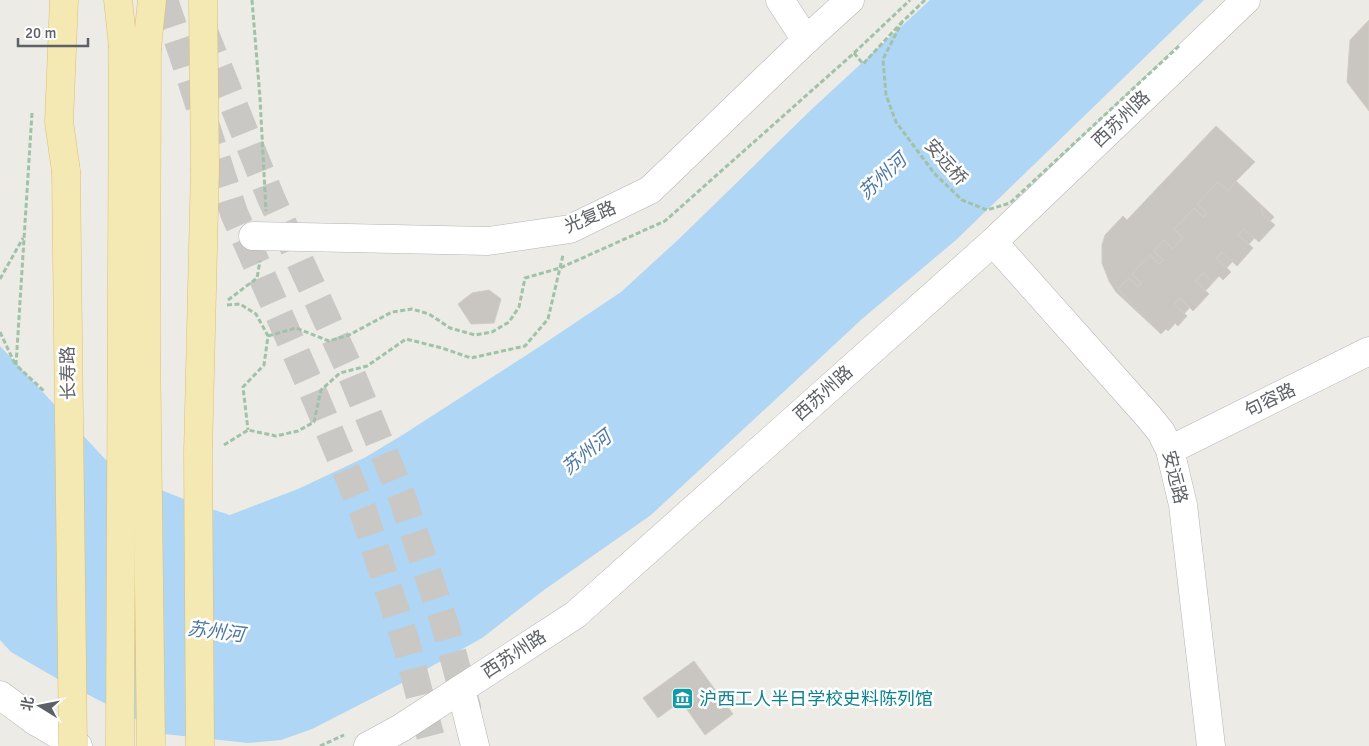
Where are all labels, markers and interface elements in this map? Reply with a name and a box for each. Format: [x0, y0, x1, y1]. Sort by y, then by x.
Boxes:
scale bar [18, 15, 88, 47]
text: 20 m [25, 24, 56, 42]
street label: 西苏州路 [1087, 86, 1155, 152]
street label: 安远桥 [920, 134, 972, 190]
water label: 苏州河 [854, 146, 915, 205]
street label: 光复路 [561, 196, 619, 238]
street label: 长寿路 [57, 346, 79, 400]
street label: 西苏州路 [789, 361, 857, 425]
street label: 句容路 [1241, 378, 1299, 422]
water label: 苏州河 [557, 423, 619, 480]
street label: 安远路 [1158, 448, 1192, 506]
water label: 苏州河 [186, 617, 250, 648]
street label: 西苏州路 [478, 625, 550, 683]
north arrow [15, 681, 65, 731]
museum icon: 沪西工人半日学校史料陈列馆 [671, 687, 695, 711]
place label: 沪西工人半日学校史料陈列馆 [699, 688, 933, 710]
text: 北 [18, 695, 37, 712]

